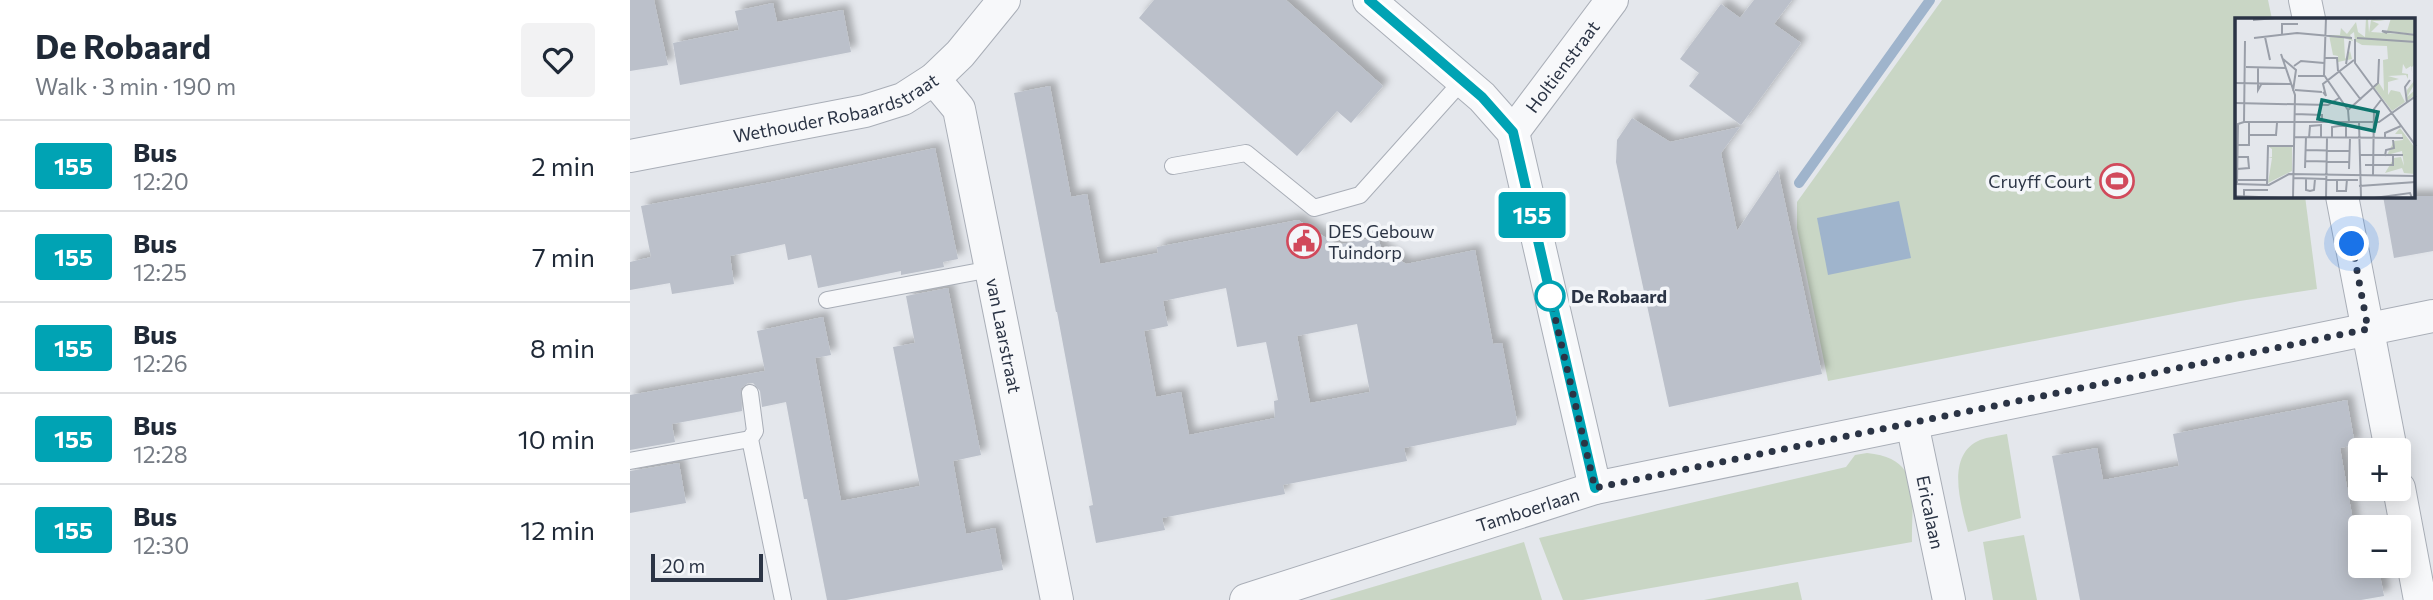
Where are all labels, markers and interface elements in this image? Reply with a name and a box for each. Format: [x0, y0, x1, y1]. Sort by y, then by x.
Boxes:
street label: Holtienstraat [1521, 16, 1604, 117]
inset map [2235, 18, 2416, 198]
button: heart [521, 23, 595, 97]
text: De Robaard [35, 25, 211, 66]
street label: Wethouder Robaardstraat [731, 68, 942, 147]
text: Walk · 3 min · 190 m [35, 72, 236, 100]
text: Bus [133, 136, 177, 167]
text: 2 min [531, 150, 595, 181]
text: 155 [54, 151, 93, 180]
sports icon: Cruyff Court [2098, 162, 2136, 200]
text: 12:20 [133, 167, 189, 195]
place label: Cruyff Court [1988, 170, 2092, 192]
line badge: 155 [1492, 192, 1572, 238]
text: 155 [1513, 200, 1551, 229]
place label: DES Gebouw Tuindorp [1328, 220, 1435, 263]
public building icon: DES Gebouw Tuindorp [1285, 222, 1323, 260]
your location [2334, 226, 2369, 261]
text: Bus [133, 227, 177, 258]
text: 7 min [532, 241, 595, 272]
text: 155 [54, 242, 93, 271]
text: 12:25 [133, 258, 187, 286]
street label: van Laarstraat [982, 276, 1026, 395]
marker: De Robaard [1535, 281, 1565, 311]
place label: De Robaard [1571, 285, 1667, 307]
text: Bus [133, 318, 177, 349]
text: 8 min [530, 332, 595, 363]
text: 155 [54, 333, 93, 362]
text: 12:26 [133, 349, 188, 377]
text: Bus [133, 409, 177, 440]
text: 10 min [518, 423, 595, 454]
text: 155 [54, 424, 93, 453]
map controls [2348, 438, 2411, 578]
button: + [2348, 438, 2411, 501]
text: 12:28 [133, 440, 188, 468]
street label: Ericalaan [1912, 473, 1949, 551]
street label: Tamboerlaan [1474, 483, 1582, 536]
text: Bus [133, 500, 177, 531]
text: 12 min [520, 514, 595, 545]
text: 155 [54, 515, 93, 544]
button: − [2348, 515, 2411, 578]
text: 12:30 [133, 531, 189, 559]
scale bar [651, 551, 763, 583]
text: 20 m [662, 554, 705, 577]

